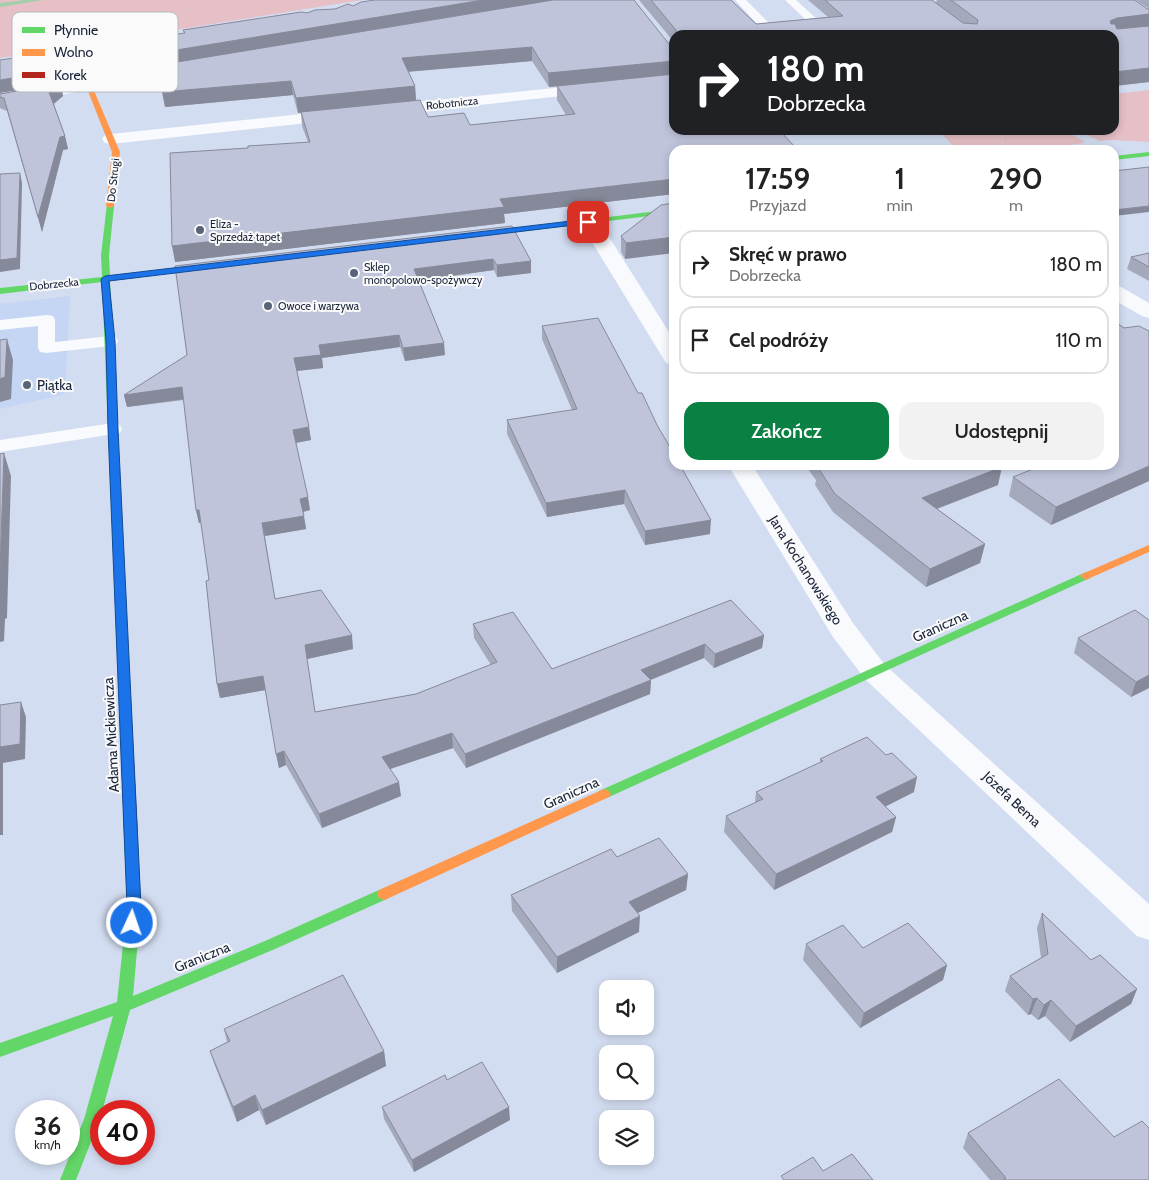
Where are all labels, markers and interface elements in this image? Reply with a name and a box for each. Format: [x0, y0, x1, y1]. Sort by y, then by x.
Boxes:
legend [12, 12, 178, 92]
text: Płynnie [54, 21, 98, 39]
text: Wolno [54, 43, 94, 61]
text: 180 m [767, 47, 864, 90]
icon: right [684, 50, 749, 115]
text: Korek [54, 66, 88, 84]
text: Dobrzecka [767, 90, 866, 117]
street label: Robotnicza [425, 93, 479, 113]
street label: Do Strugi [104, 158, 122, 202]
text: 17:59 [745, 160, 811, 197]
text: 1 [894, 160, 905, 197]
text: 290 [989, 160, 1043, 197]
text: Przyjazd [749, 196, 806, 215]
text: min [887, 196, 913, 215]
text: m [1009, 196, 1023, 215]
pin [567, 201, 609, 243]
icon: arrive [574, 208, 602, 236]
place label: Eliza - Sprzedaż tapet [210, 217, 280, 244]
marker: Eliza - Sprzedaż tapet [194, 224, 206, 236]
text: Skręć w prawo [729, 243, 847, 266]
icon: right [686, 250, 714, 278]
text: 180 m [1050, 253, 1102, 276]
place label: Sklep monopolowo-spożywczy [364, 260, 483, 287]
text: Dobrzecka [729, 266, 801, 285]
marker: Sklep monopolowo-spożywczy [348, 267, 360, 279]
street label: Dobrzecka [29, 274, 80, 294]
place label: Owoce i warzywa [278, 299, 360, 313]
marker: Owoce i warzywa [262, 300, 274, 312]
icon: arrive [686, 326, 714, 354]
text: Cel podróży [729, 329, 828, 352]
text: 110 m [1055, 329, 1102, 352]
place label: Piątka [37, 376, 73, 394]
marker: Piątka [21, 379, 33, 391]
button: Zakończ [684, 402, 889, 460]
button: Udostępnij [899, 402, 1104, 460]
street label: Jana Kochanowskiego [764, 511, 847, 629]
street label: Graniczna [910, 606, 971, 646]
street label: Adama Mickiewicza [99, 677, 123, 793]
street label: Józefa Bema [978, 767, 1045, 831]
street label: Graniczna [541, 773, 602, 813]
position arrow [105, 896, 157, 948]
street label: Graniczna [171, 938, 233, 976]
map controls [599, 980, 654, 1165]
button: sound [599, 980, 654, 1035]
button: search [599, 1045, 654, 1100]
speed limit sign: 40 [90, 1100, 155, 1165]
button: layers [599, 1110, 654, 1165]
text: 36 [34, 1111, 61, 1141]
text: km/h [34, 1137, 61, 1152]

